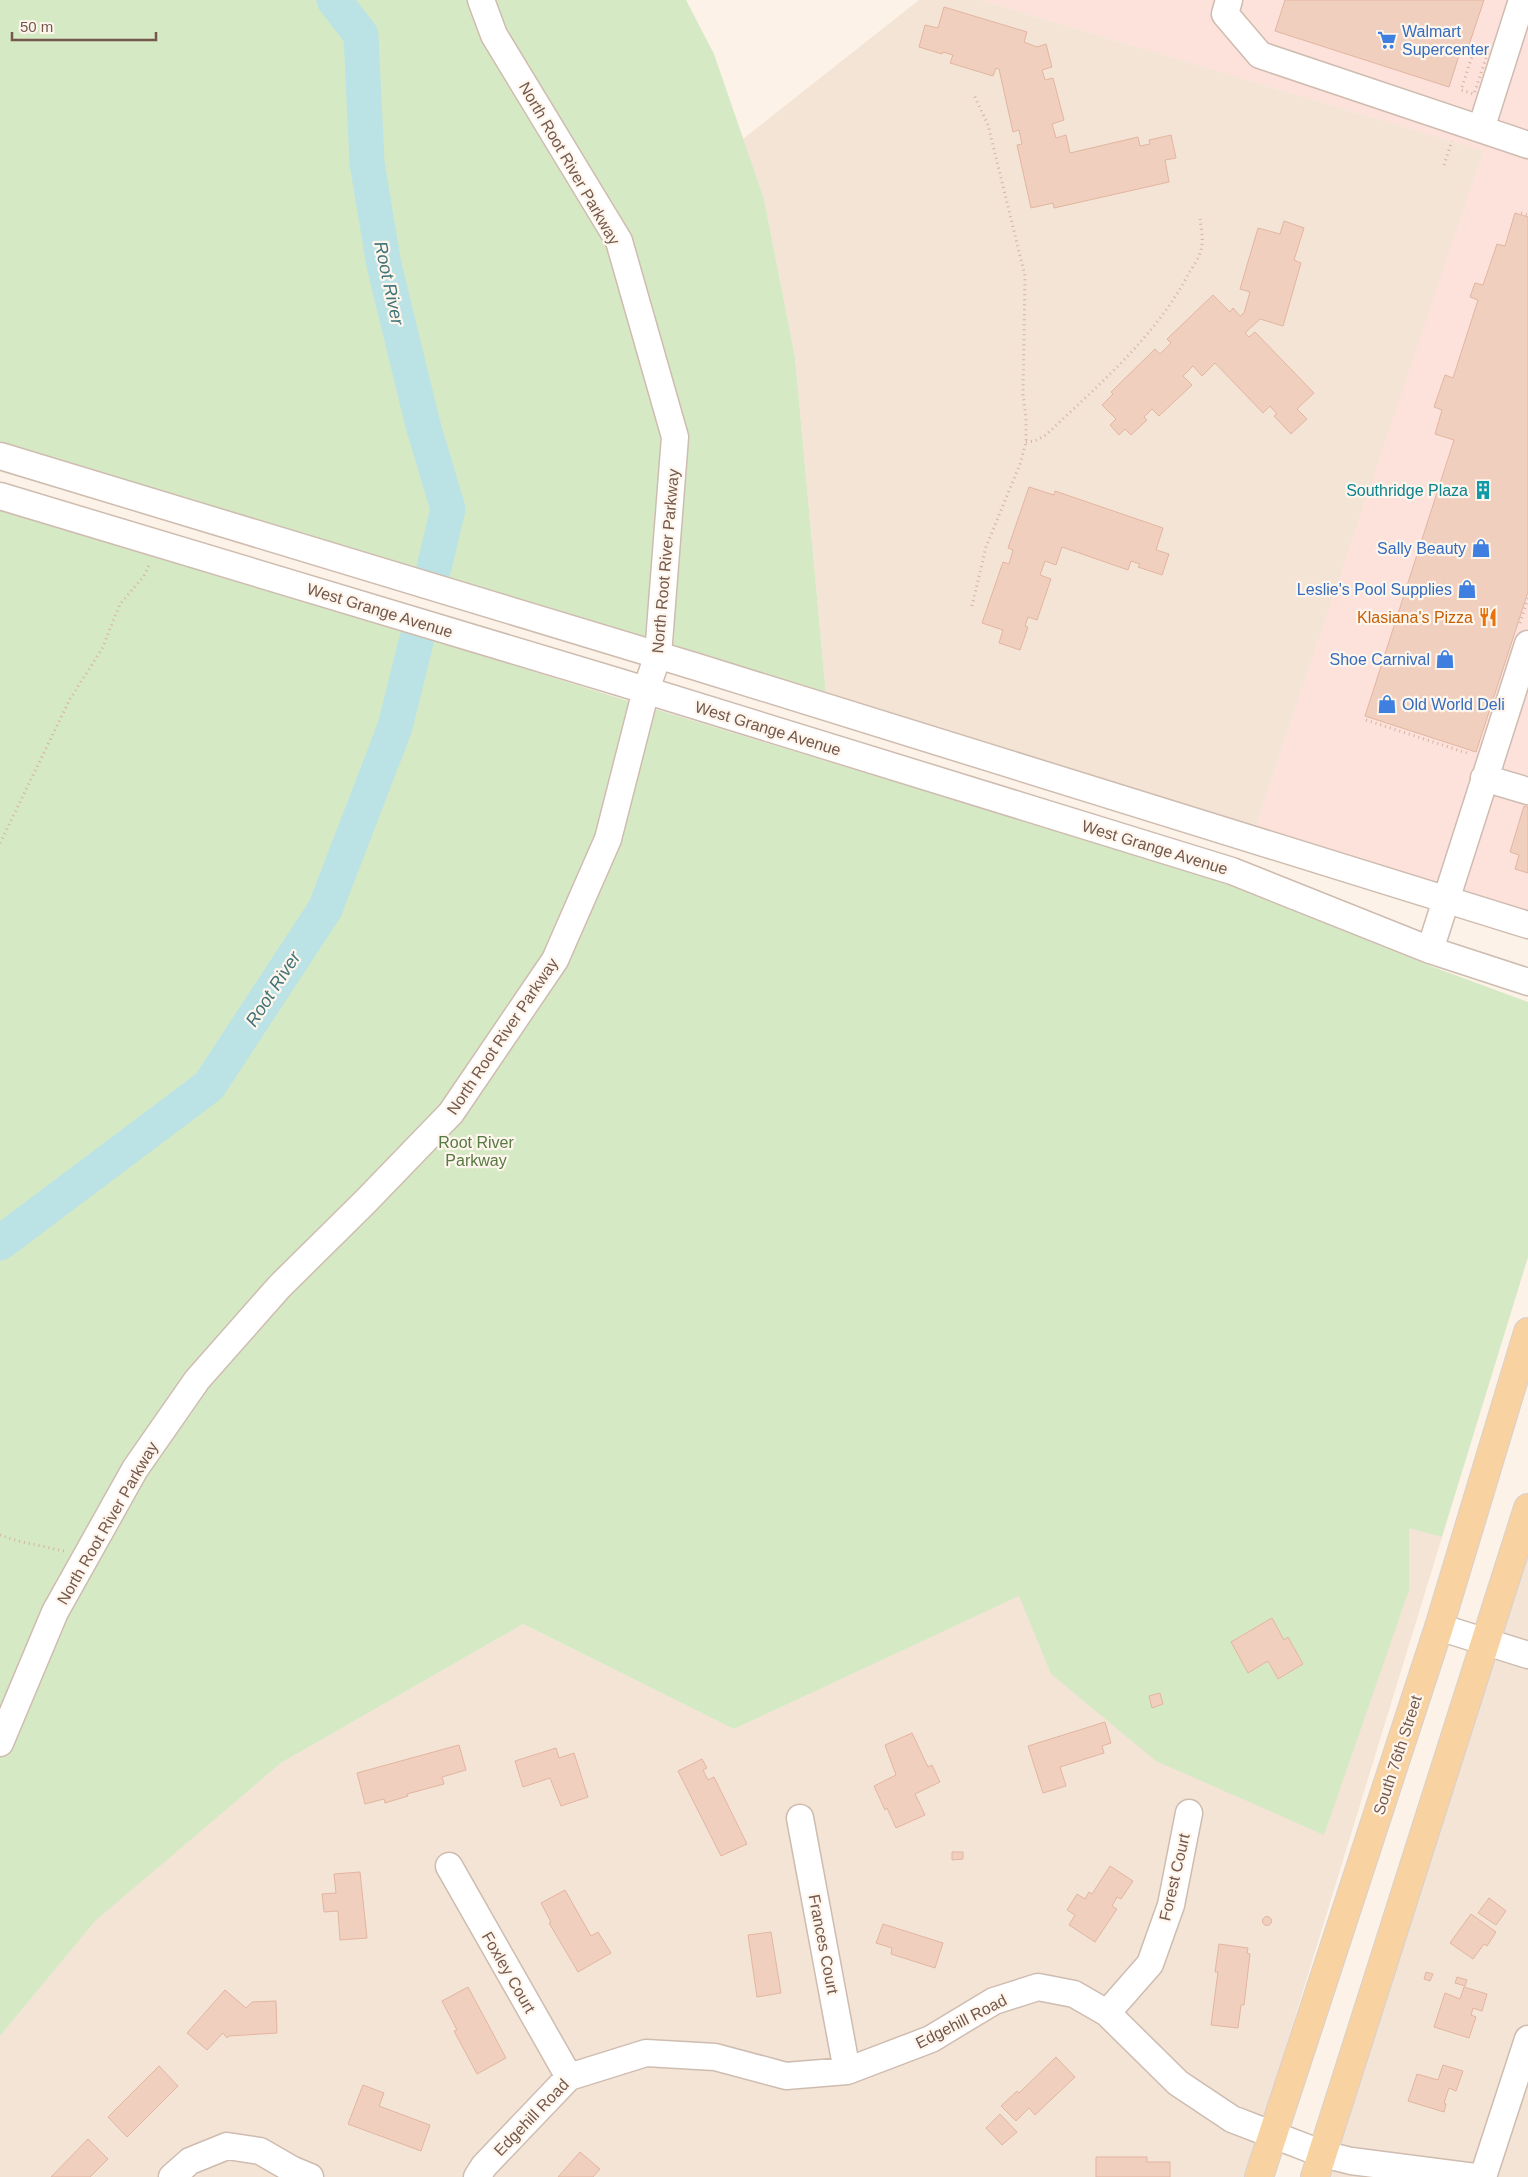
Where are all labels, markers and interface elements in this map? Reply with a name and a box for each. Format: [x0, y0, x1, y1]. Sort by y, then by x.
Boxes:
scale bar [12, 10, 156, 42]
text: 50 m [20, 18, 53, 35]
place label: Walmart Supercenter [1402, 23, 1490, 58]
supermarket icon: Walmart Supercenter [1376, 29, 1398, 51]
street label: North Root River Parkway [516, 79, 623, 248]
water label: Root River [370, 239, 408, 328]
street label: North Root River Parkway [649, 468, 682, 654]
building icon: Southridge Plaza [1472, 479, 1494, 501]
place label: Southridge Plaza [1346, 482, 1468, 499]
shop icon: Sally Beauty [1470, 537, 1492, 559]
place label: Sally Beauty [1377, 540, 1466, 557]
shop icon: Leslie's Pool Supplies [1456, 578, 1478, 600]
street label: West Grange Avenue [305, 580, 455, 641]
place label: Leslie's Pool Supplies [1297, 581, 1452, 598]
restaurant icon: Klasiana's Pizza [1477, 606, 1499, 628]
place label: Klasiana's Pizza [1357, 609, 1473, 626]
shop icon: Shoe Carnival [1434, 648, 1456, 670]
place label: Shoe Carnival [1330, 651, 1430, 668]
shop icon: Old World Deli [1376, 693, 1398, 715]
place label: Old World Deli [1402, 696, 1505, 713]
street label: West Grange Avenue [693, 698, 843, 759]
street label: West Grange Avenue [1080, 817, 1230, 878]
water label: Root River [241, 947, 305, 1030]
street label: North Root River Parkway [444, 955, 561, 1118]
park label: Root River Parkway [438, 1134, 514, 1169]
street label: North Root River Parkway [54, 1439, 161, 1608]
street label: South 76th Street [1370, 1693, 1425, 1817]
street label: Forest Court [1156, 1831, 1193, 1922]
street label: Frances Court [805, 1893, 842, 1996]
street label: Foxley Court [479, 1929, 539, 2016]
street label: Edgehill Road [913, 1991, 1009, 2052]
street label: Edgehill Road [491, 2076, 572, 2159]

